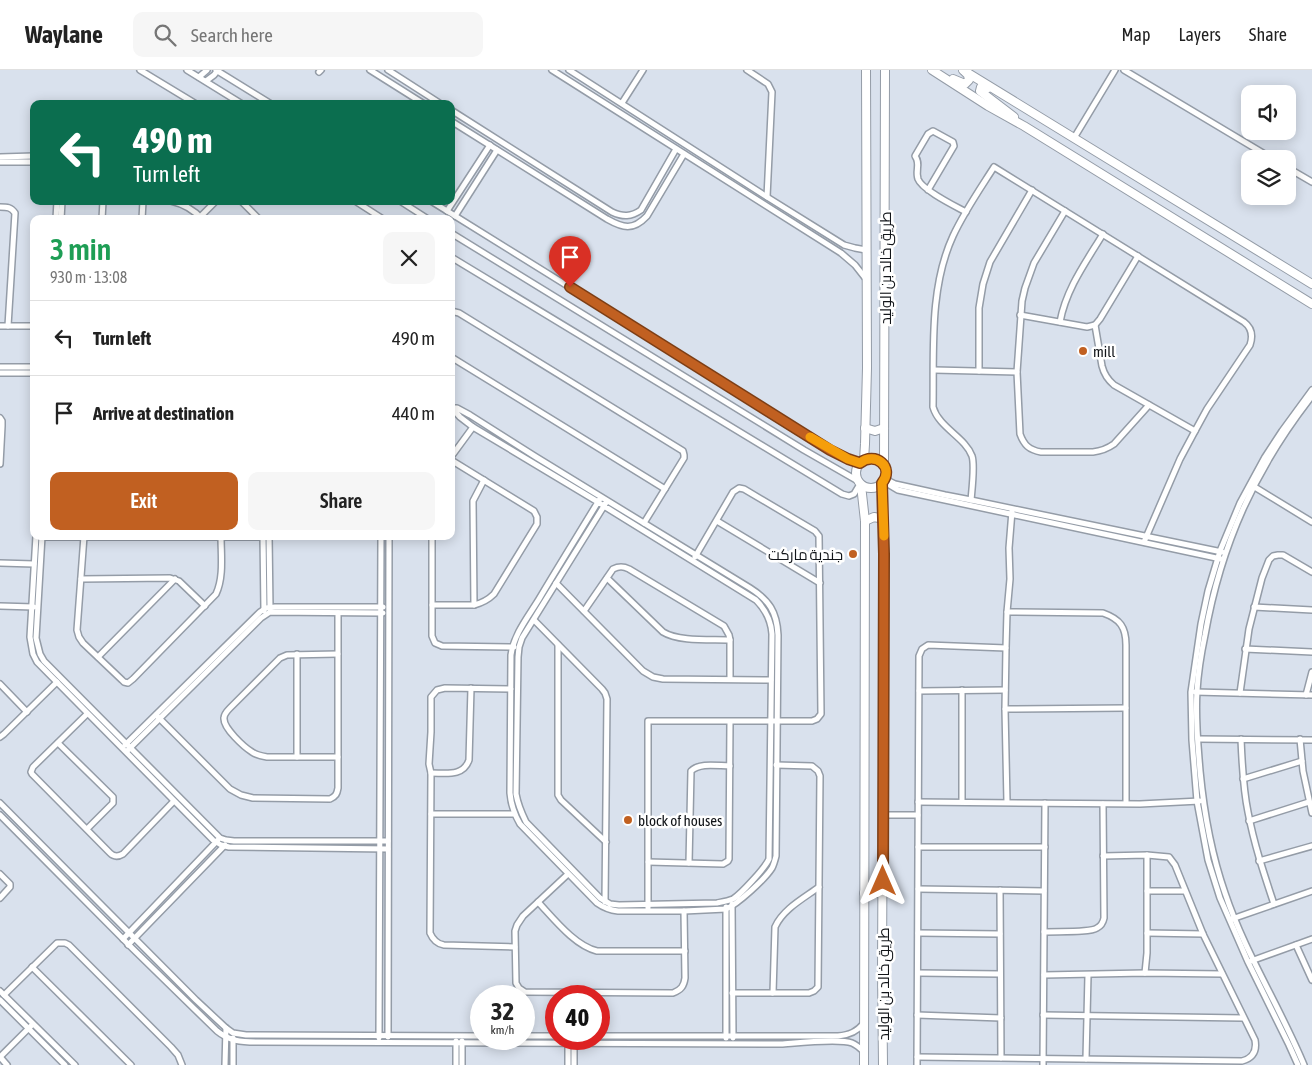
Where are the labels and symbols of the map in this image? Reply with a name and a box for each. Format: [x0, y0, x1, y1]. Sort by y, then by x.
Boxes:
street label: طريق خالد بن الوليد [877, 211, 896, 325]
pin [549, 236, 591, 287]
place label: mill [1093, 343, 1115, 360]
marker: mill [1077, 345, 1089, 357]
place label: جندية ماركت [768, 546, 843, 564]
marker: جندية ماركت [847, 548, 859, 560]
place label: block of houses [638, 812, 722, 829]
marker: block of houses [622, 814, 634, 826]
position arrow [856, 854, 908, 906]
street label: طريق خالد بن الوليد [875, 927, 894, 1041]
speed limit sign: 40 [545, 985, 610, 1050]

